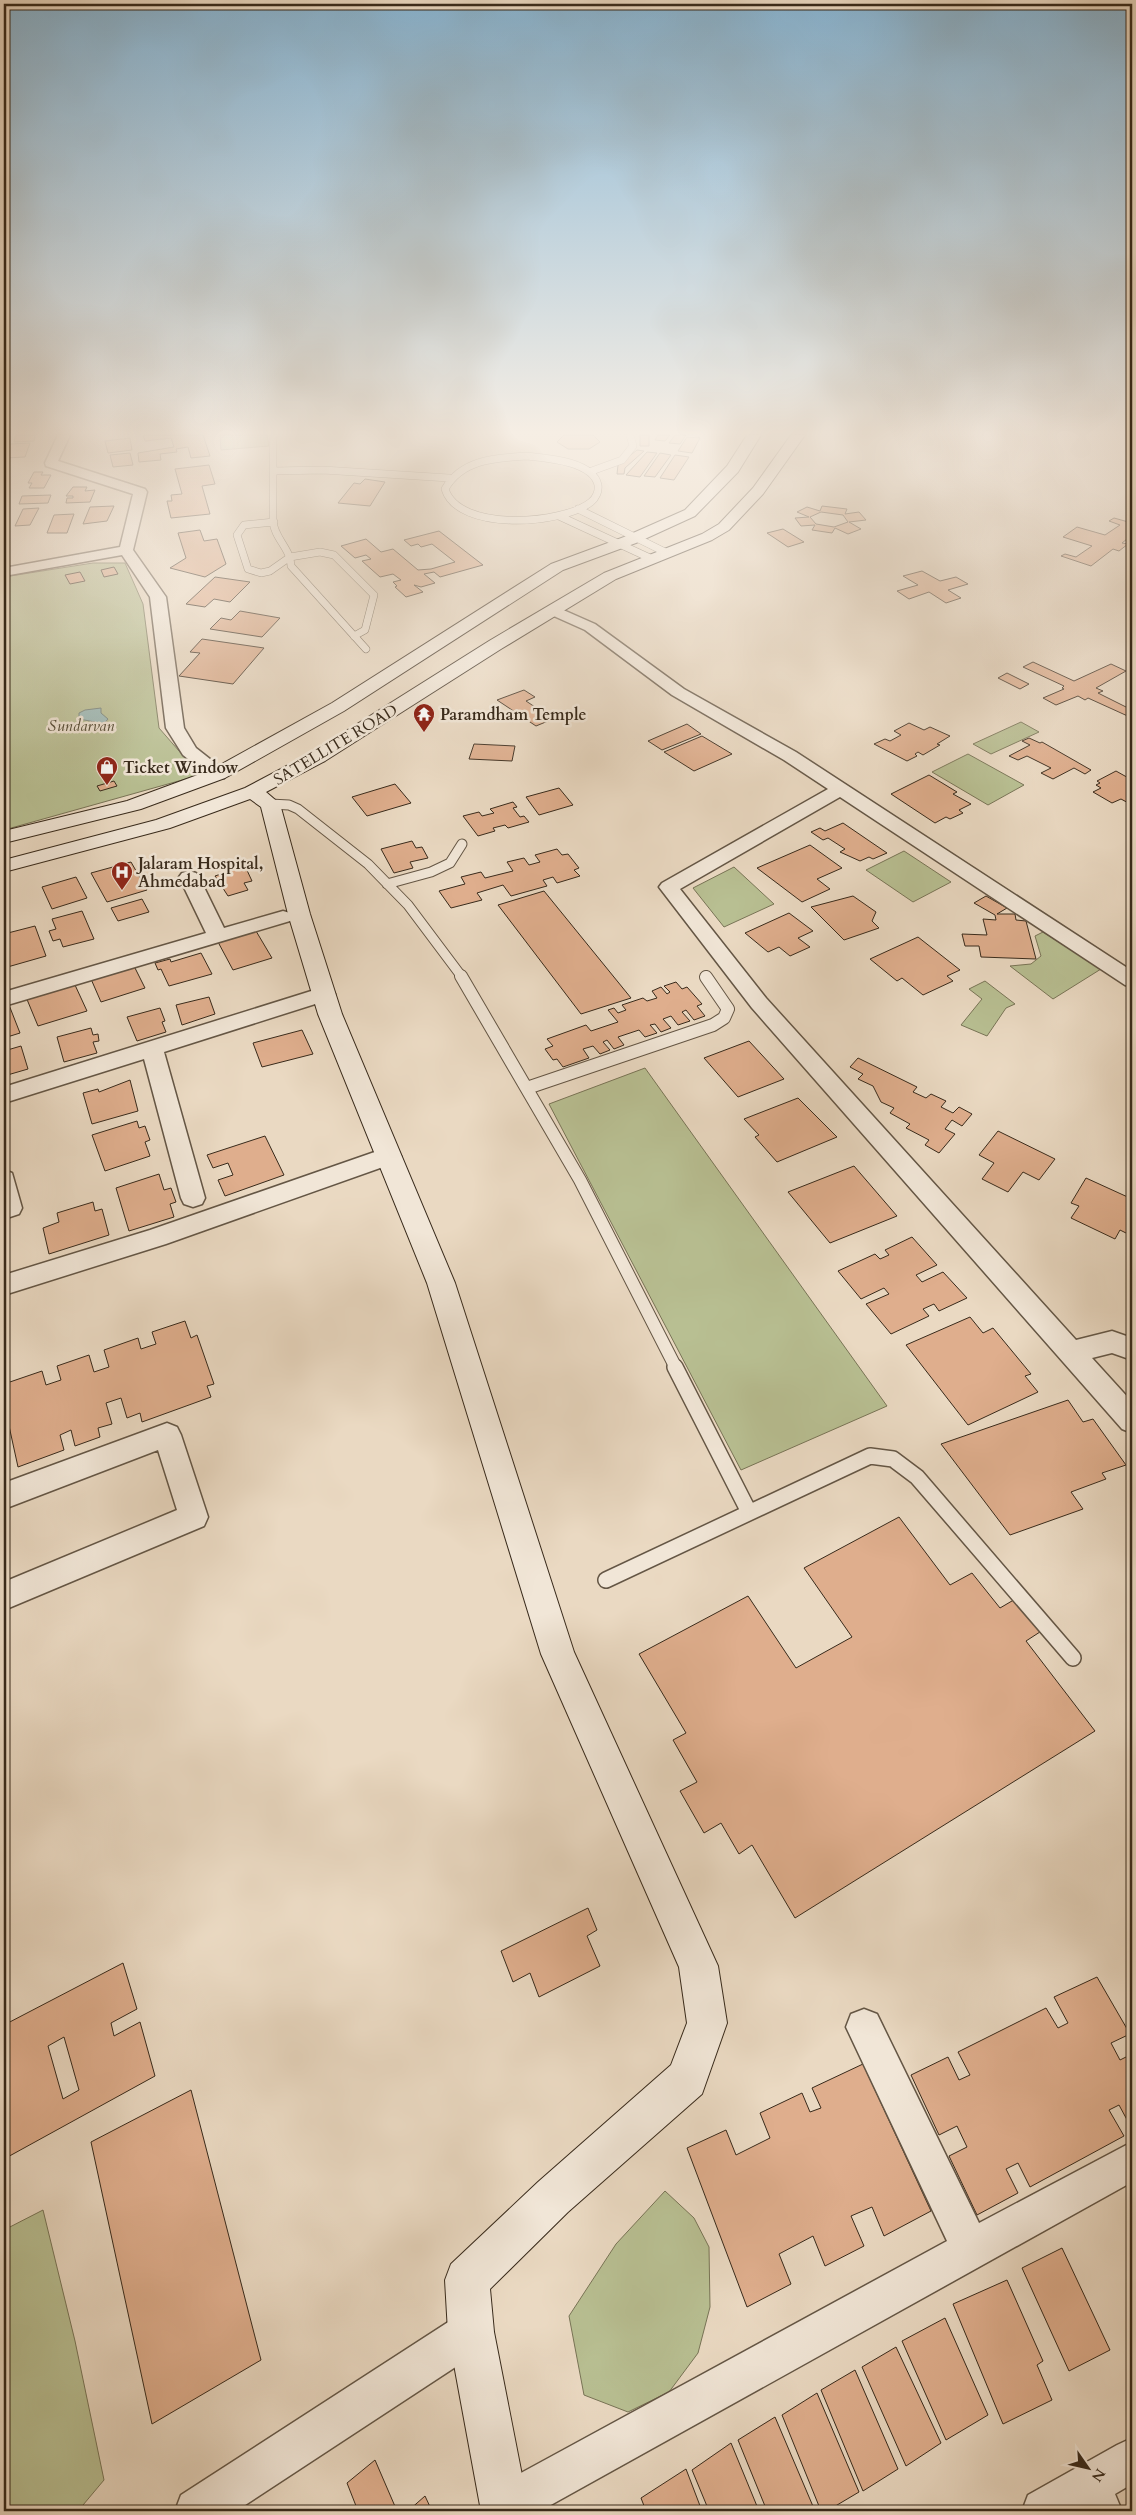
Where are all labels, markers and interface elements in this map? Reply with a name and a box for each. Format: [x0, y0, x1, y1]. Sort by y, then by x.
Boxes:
street label: SATELLITE ROAD [269, 699, 402, 791]
temple icon: Paramdham Temple [412, 702, 436, 733]
place label: Paramdham Temple [440, 704, 587, 726]
park label: Sundarvan [48, 715, 114, 737]
shop icon: Ticket Window [95, 755, 119, 786]
place label: Ticket Window [123, 757, 239, 779]
place label: Jalaram Hospital, Ahmedabad [136, 853, 263, 893]
hospital icon: Jalaram Hospital, Ahmedabad [110, 860, 134, 891]
north arrow [1064, 2442, 1114, 2492]
text: N [1087, 2465, 1110, 2485]

